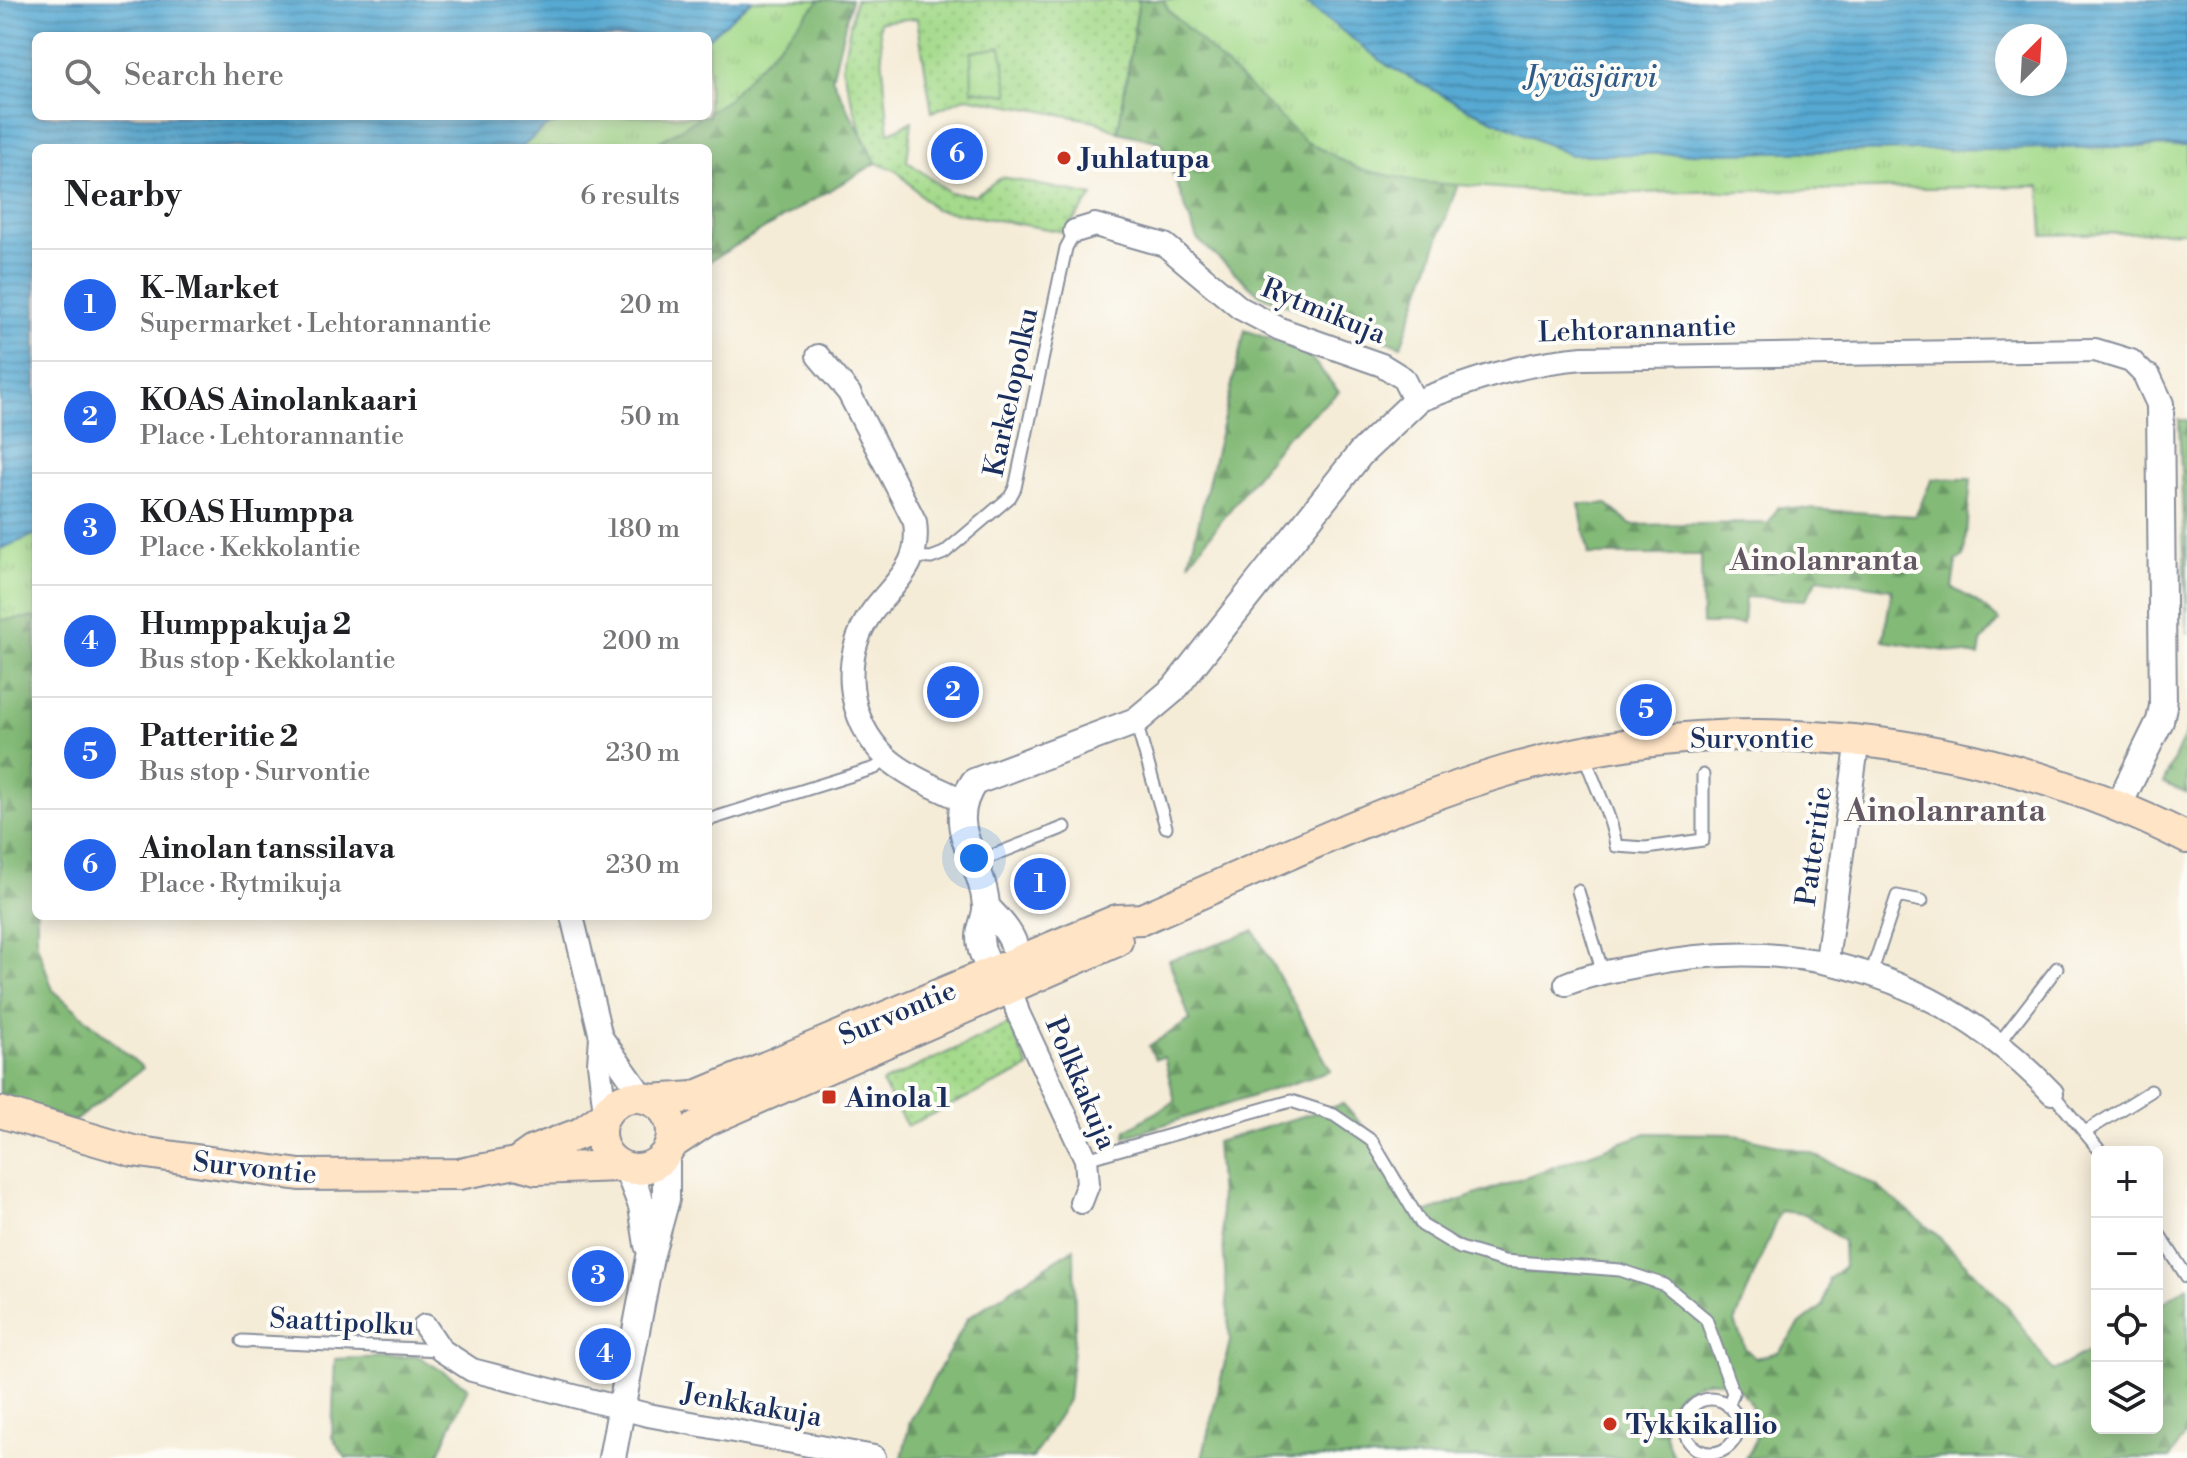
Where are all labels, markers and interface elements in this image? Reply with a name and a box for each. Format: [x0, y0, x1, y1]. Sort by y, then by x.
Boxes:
north arrow [1995, 24, 2067, 96]
search box [32, 32, 712, 120]
icon: search [60, 54, 104, 98]
text: Search here [124, 57, 284, 95]
water label: Jyväsjärvi [1522, 59, 1658, 97]
pin: 6 [931, 124, 983, 184]
place label: Juhlatupa [1076, 142, 1211, 177]
marker: Juhlatupa [1055, 149, 1073, 167]
text: Nearby [64, 175, 182, 217]
text: 6 results [580, 180, 680, 212]
text: K-Market [140, 270, 279, 308]
street label: Rytmikuja [1256, 271, 1392, 352]
text: 1 [84, 289, 96, 321]
text: 20 m [620, 289, 680, 321]
street label: Karkelopolku [977, 305, 1046, 480]
text: Supermarket · Lehtorannantie [140, 308, 491, 340]
street label: Lehtorannantie [1537, 309, 1737, 350]
text: KOAS Ainolankaari [140, 382, 417, 420]
text: 2 [82, 401, 98, 433]
text: 50 m [620, 401, 680, 433]
text: Place · Lehtorannantie [140, 420, 404, 452]
text: KOAS Humppa [140, 494, 354, 532]
text: 3 [82, 513, 98, 545]
text: 180 m [608, 513, 680, 545]
text: Place · Kekkolantie [140, 532, 361, 564]
district label: Ainolanranta [1729, 542, 1919, 580]
text: Humppakuja 2 [140, 606, 351, 644]
text: 4 [81, 625, 99, 657]
text: 200 m [603, 625, 680, 657]
text: Bus stop · Kekkolantie [140, 644, 396, 676]
pin: 2 [927, 662, 979, 722]
pin: 5 [1620, 680, 1672, 740]
text: Patteritie 2 [140, 718, 298, 756]
street label: Survontie [1690, 722, 1814, 757]
text: 5 [82, 737, 98, 769]
text: 230 m [605, 737, 680, 769]
text: Bus stop · Survontie [140, 756, 370, 788]
street label: Patteritie [1789, 784, 1840, 908]
district label: Ainolanranta [1843, 791, 2046, 831]
text: Ainolan tanssilava [140, 830, 395, 868]
your location [954, 838, 994, 878]
text: 6 [82, 849, 98, 881]
text: 230 m [605, 849, 680, 881]
pin: 1 [1014, 854, 1066, 914]
text: Place · Rytmikuja [140, 868, 342, 900]
street label: Survontie [834, 973, 962, 1054]
street label: Polkkakuja [1037, 1012, 1124, 1156]
place label: Ainola 1 [844, 1081, 950, 1116]
marker: Ainola 1 [820, 1088, 838, 1106]
street label: Survontie [191, 1145, 318, 1192]
map controls [2091, 1146, 2163, 1434]
button: + [2091, 1146, 2163, 1218]
button: − [2091, 1218, 2163, 1290]
pin: 3 [572, 1246, 624, 1306]
button: locate [2091, 1290, 2163, 1362]
street label: Saattipolku [269, 1301, 415, 1344]
pin: 4 [579, 1324, 631, 1384]
button: layers [2091, 1362, 2163, 1434]
street label: Jenkkakuja [678, 1376, 825, 1435]
place label: Tykkikallio [1626, 1408, 1778, 1443]
marker: Tykkikallio [1601, 1415, 1619, 1433]

